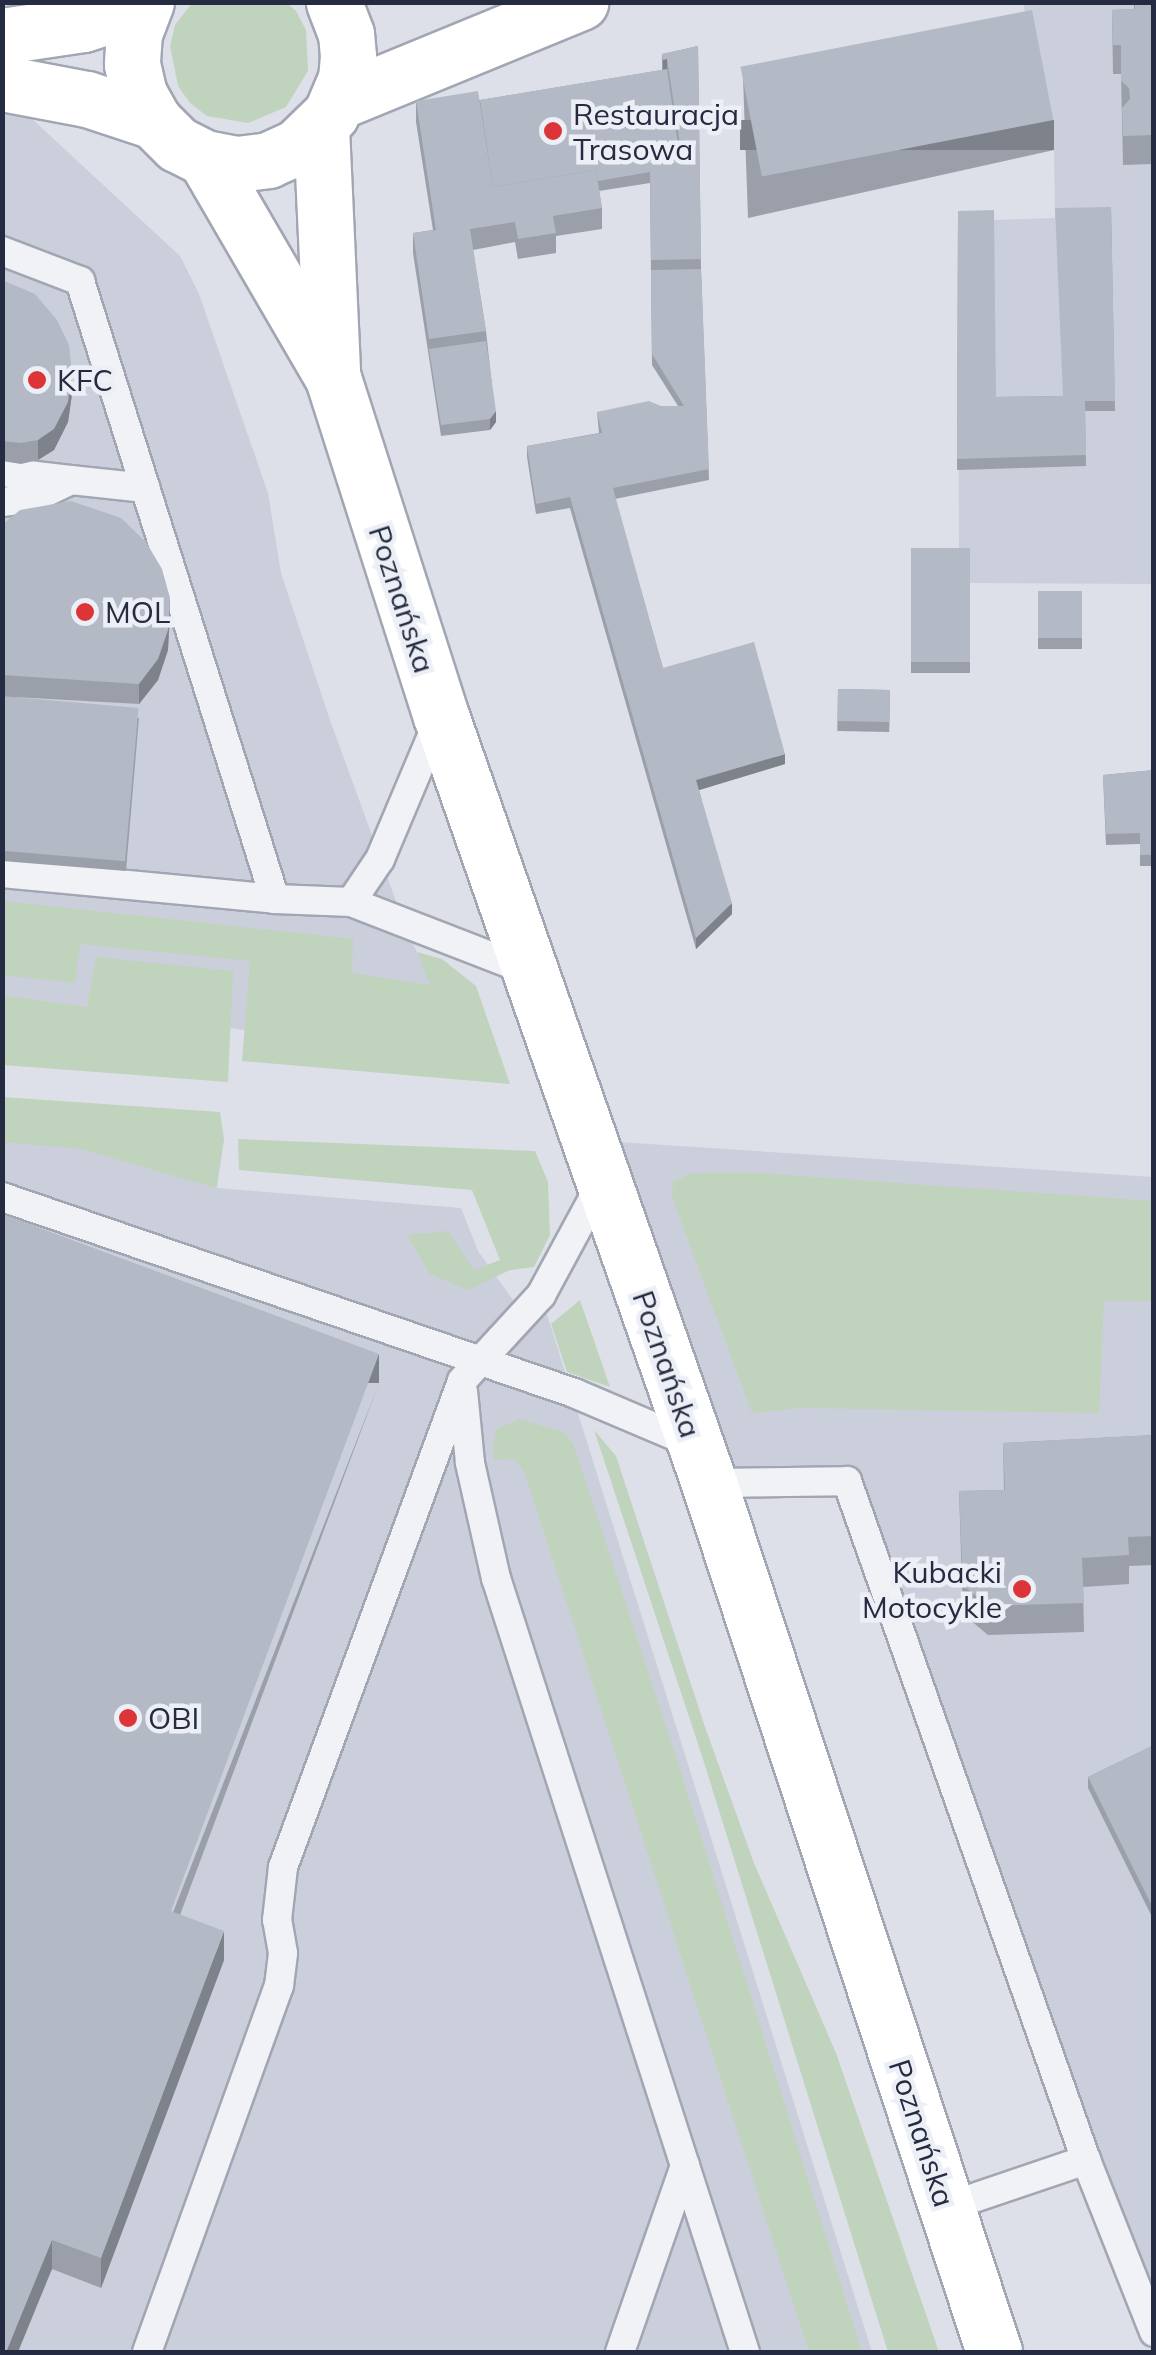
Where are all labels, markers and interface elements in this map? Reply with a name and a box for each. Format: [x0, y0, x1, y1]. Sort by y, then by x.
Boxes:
place label: Restauracja Trasowa [573, 96, 739, 166]
marker: Restauracja Trasowa [542, 120, 564, 142]
place label: KFC [57, 362, 113, 398]
marker: KFC [26, 369, 48, 391]
street label: Poznańska [361, 521, 443, 677]
place label: MOL [105, 594, 170, 630]
marker: MOL [74, 601, 96, 623]
street label: Poznańska [625, 1286, 709, 1442]
place label: Kubacki Motocykle [862, 1554, 1002, 1624]
marker: Kubacki Motocykle [1011, 1578, 1033, 1600]
place label: OBI [148, 1700, 199, 1736]
marker: OBI [117, 1707, 139, 1729]
street label: Poznańska [881, 2055, 963, 2211]

